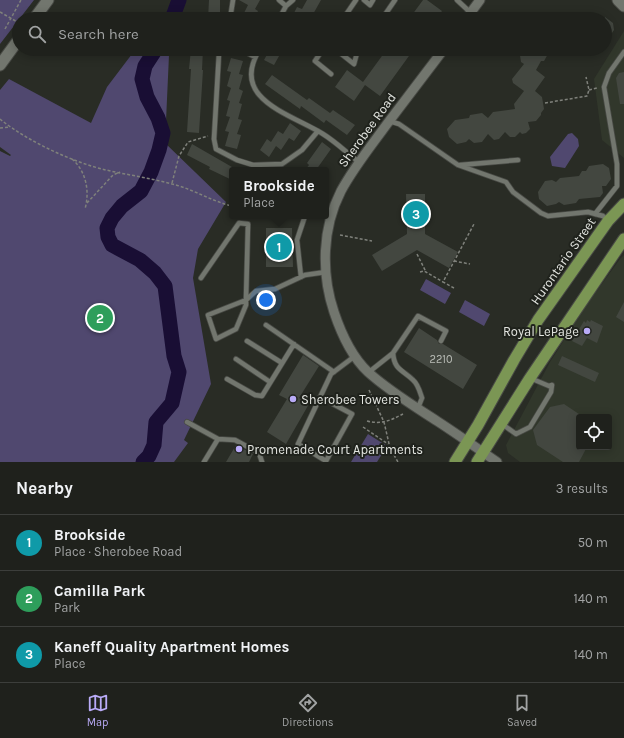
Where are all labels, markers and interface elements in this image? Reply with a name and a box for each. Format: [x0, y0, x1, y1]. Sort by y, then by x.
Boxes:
search box [12, 12, 612, 56]
icon: search [26, 23, 48, 45]
text: Search here [58, 25, 139, 43]
street label: Sherobee Road [335, 90, 399, 170]
popup [229, 167, 329, 219]
text: Brookside [243, 177, 315, 195]
text: Place [243, 195, 275, 210]
pin: 3 [403, 199, 429, 229]
street label: Hurontario Street [527, 215, 599, 307]
pin: 1 [266, 232, 292, 262]
your location [256, 290, 276, 310]
pin: 2 [87, 303, 113, 333]
place label: Royal LePage [503, 324, 579, 339]
marker: Royal LePage [582, 326, 592, 336]
house number: 2210 [430, 353, 452, 366]
place label: Sherobee Towers [301, 392, 400, 407]
marker: Sherobee Towers [288, 394, 298, 404]
map controls [576, 414, 612, 450]
button: locate [576, 414, 612, 450]
place label: Promenade Court Apartments [247, 442, 423, 457]
marker: Promenade Court Apartments [234, 444, 244, 454]
text: Nearby [16, 478, 73, 498]
text: 3 results [556, 481, 608, 496]
text: Brookside [54, 526, 125, 544]
text: 1 [27, 535, 31, 550]
text: 50 m [578, 535, 608, 550]
text: Place · Sherobee Road [54, 544, 182, 559]
text: Camilla Park [54, 582, 145, 600]
text: 2 [25, 591, 33, 606]
text: 140 m [573, 591, 608, 606]
text: Park [54, 600, 80, 615]
text: Kaneff Quality Apartment Homes [54, 638, 289, 656]
text: 3 [25, 647, 33, 662]
text: 140 m [573, 647, 608, 662]
text: Place [54, 656, 85, 671]
tab: Map [87, 692, 109, 729]
tab: Directions [282, 692, 334, 729]
tab: Saved [507, 692, 537, 729]

